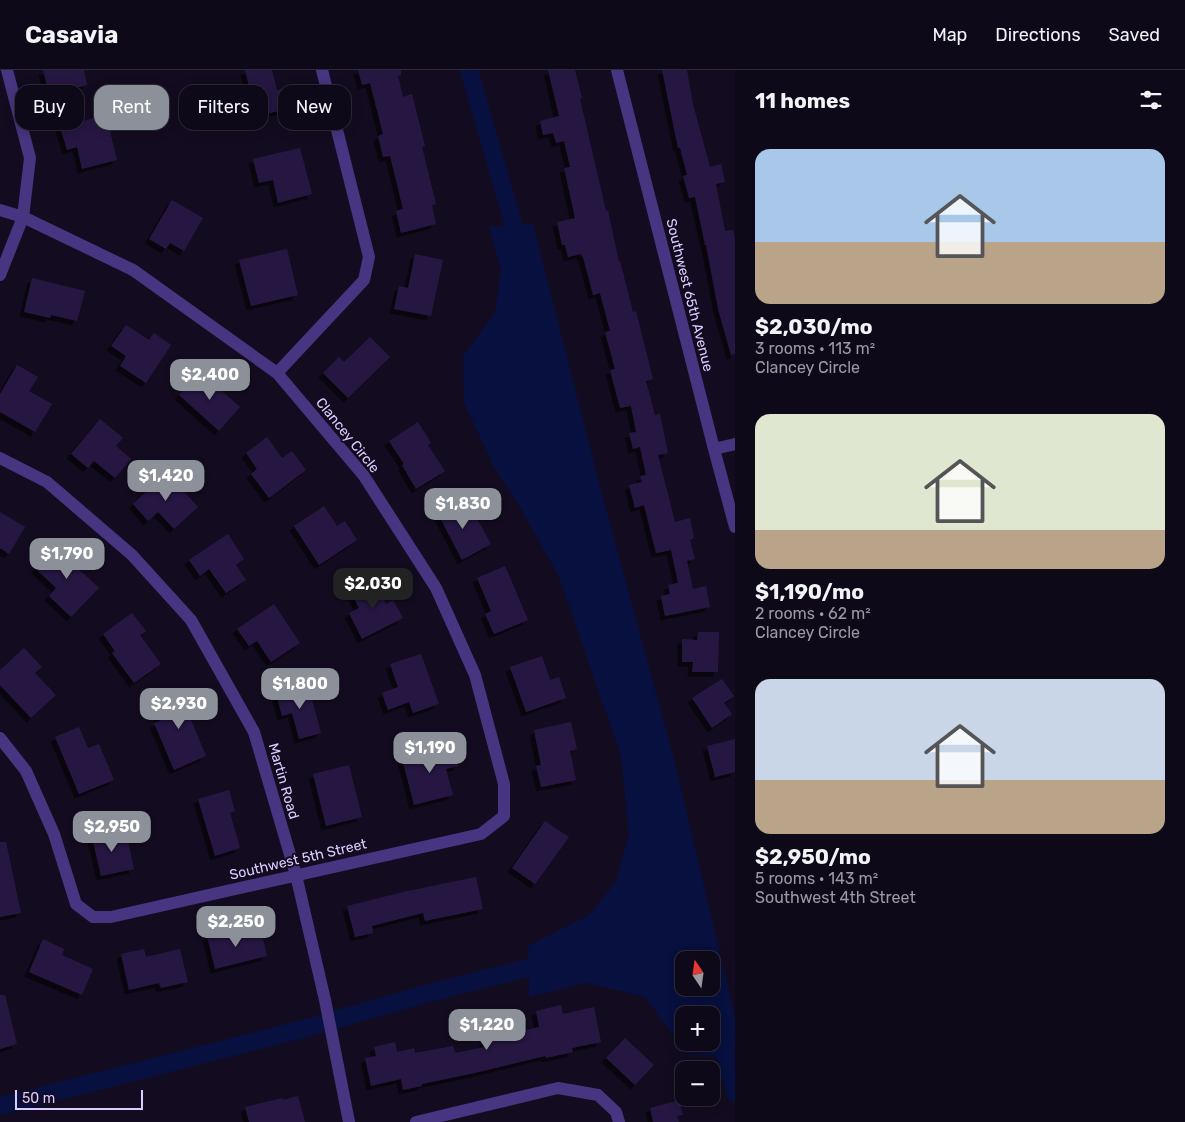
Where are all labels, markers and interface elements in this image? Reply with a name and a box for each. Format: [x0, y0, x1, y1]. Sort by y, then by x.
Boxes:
text: Casavia [25, 21, 118, 49]
text: Map [932, 24, 967, 46]
text: Directions [995, 24, 1081, 46]
text: Saved [1109, 24, 1160, 46]
chip: Buy [15, 85, 84, 130]
chip: Rent [94, 85, 169, 130]
chip: Filters [179, 85, 268, 130]
chip: New [278, 85, 351, 130]
icon: filters [1137, 86, 1165, 114]
text: 11 homes [755, 88, 850, 113]
icon: home [915, 181, 1005, 271]
street label: Southwest 65th Avenue [662, 217, 717, 373]
text: $2,030/mo [755, 314, 873, 339]
text: 3 rooms · 113 m² [755, 339, 875, 358]
pin: $2,400 [169, 358, 251, 401]
text: Clancey Circle [755, 358, 860, 377]
text: $2,400 [181, 365, 239, 384]
street label: Clancey Circle [312, 394, 383, 476]
icon: home [915, 446, 1005, 536]
pin: $1,420 [125, 460, 207, 502]
text: $1,420 [138, 466, 194, 485]
pin: $1,830 [422, 488, 504, 530]
text: $1,830 [435, 494, 491, 513]
pin: $1,790 [26, 538, 108, 580]
text: $1,790 [41, 544, 93, 563]
pin: $2,030 [332, 568, 414, 610]
text: $2,030 [344, 574, 402, 593]
text: $1,190/mo [755, 579, 864, 604]
text: 2 rooms · 62 m² [755, 604, 871, 623]
text: Clancey Circle [755, 623, 860, 642]
pin: $1,800 [259, 668, 341, 710]
text: $1,800 [272, 674, 328, 693]
pin: $2,930 [138, 688, 220, 730]
text: $2,930 [151, 694, 207, 713]
icon: home [915, 711, 1005, 801]
pin: $1,190 [389, 732, 471, 774]
text: $1,190 [404, 738, 456, 757]
street label: Martin Road [265, 741, 302, 821]
pin: $2,950 [71, 810, 153, 853]
text: $2,950 [84, 817, 140, 836]
street label: Southwest 5th Street [228, 835, 369, 884]
text: $2,950/mo [755, 844, 871, 869]
text: 5 rooms · 143 m² [755, 869, 878, 888]
text: Southwest 4th Street [755, 888, 916, 907]
pin: $2,250 [195, 906, 277, 948]
text: $2,250 [207, 912, 265, 931]
north arrow [675, 951, 720, 996]
map controls [675, 951, 720, 1106]
button: + [675, 1006, 720, 1051]
pin: $1,220 [446, 1008, 528, 1051]
text: $1,220 [460, 1015, 514, 1034]
button: − [675, 1061, 720, 1106]
scale bar [15, 1087, 142, 1110]
text: 50 m [22, 1090, 55, 1107]

